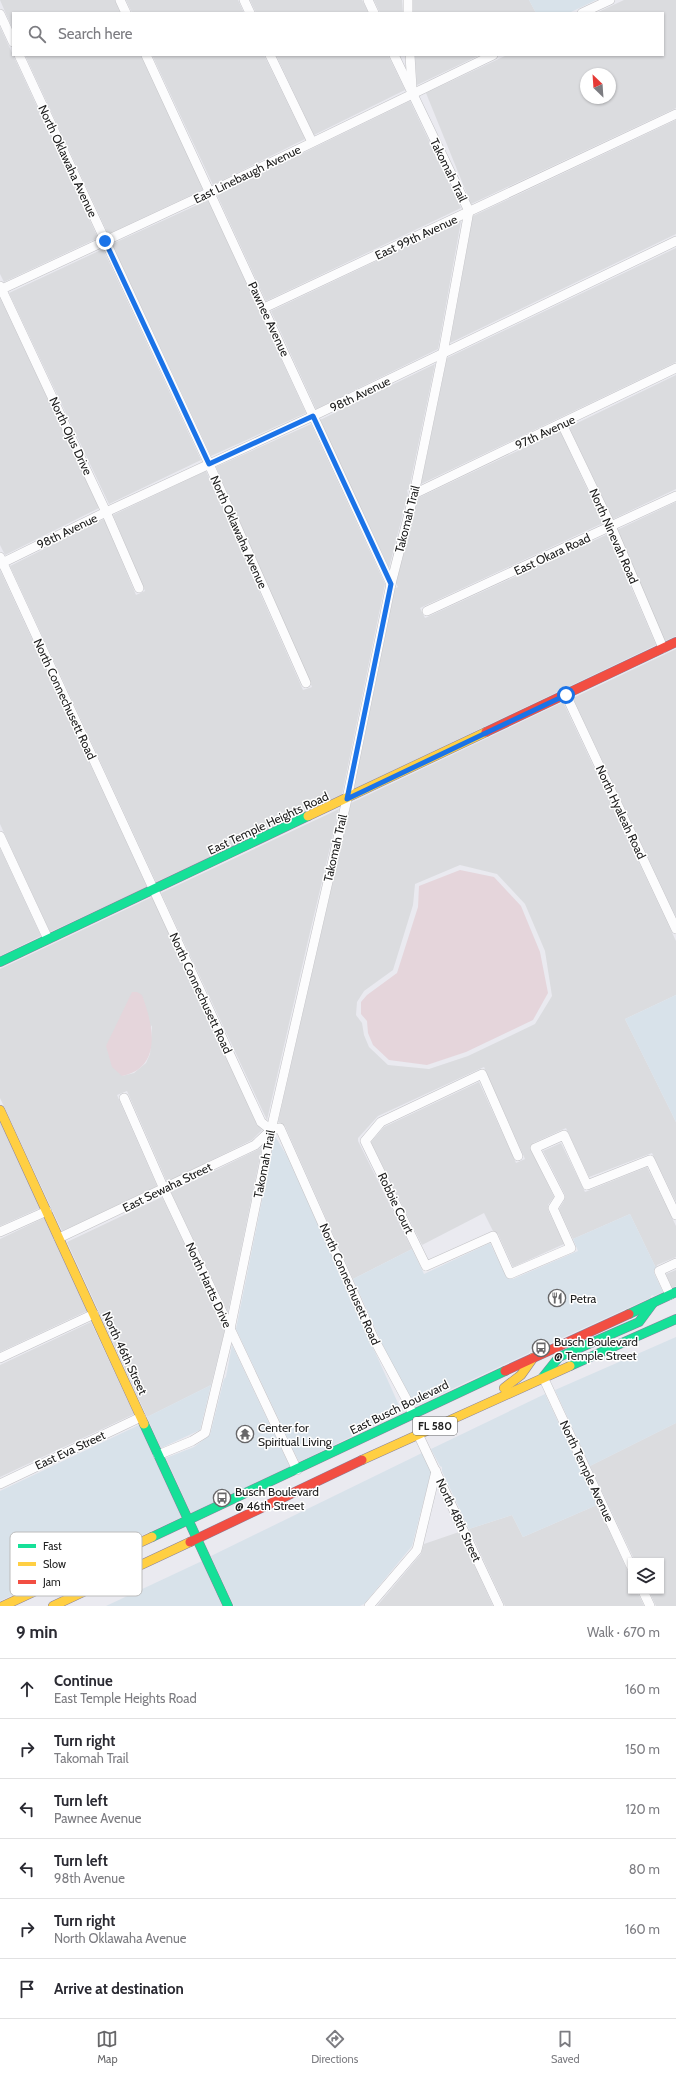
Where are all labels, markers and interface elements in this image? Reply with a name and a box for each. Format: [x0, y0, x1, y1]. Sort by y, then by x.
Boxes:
search box [12, 12, 664, 56]
icon: search [26, 23, 48, 45]
text: Search here [58, 25, 133, 43]
north arrow [580, 68, 616, 104]
street label: North Oklawaha Avenue [35, 102, 101, 220]
street label: Takomah Trail [427, 136, 471, 204]
street label: East Linebaugh Avenue [191, 142, 303, 206]
street label: East 99th Avenue [372, 211, 460, 263]
route end [96, 232, 114, 250]
street label: Pawnee Avenue [245, 279, 293, 359]
street label: 98th Avenue [327, 373, 393, 415]
street label: North Ojus Drive [46, 395, 96, 477]
street label: 97th Avenue [513, 412, 577, 452]
street label: North Oklawaha Avenue [207, 473, 271, 591]
street label: Takomah Trail [391, 484, 423, 554]
street label: North Ninevah Road [586, 486, 642, 586]
street label: 98th Avenue [34, 510, 100, 552]
street label: East Okara Road [511, 530, 593, 578]
street label: North Connechusett Road [30, 636, 100, 762]
route start [557, 686, 575, 704]
street label: North Hyaleah Road [593, 763, 649, 861]
street label: East Temple Heights Road [205, 788, 331, 858]
street label: Takomah Trail [320, 813, 350, 883]
street label: North Connechusett Road [166, 930, 236, 1056]
street label: Takomah Trail [250, 1129, 278, 1199]
street label: East Sewaha Street [120, 1159, 214, 1215]
street label: Robbie Court [375, 1170, 417, 1236]
street label: North Connechusett Road [316, 1221, 384, 1347]
street label: North Hartts Drive [183, 1240, 235, 1330]
restaurant icon: Petra [547, 1288, 567, 1308]
place label: Petra [570, 1291, 597, 1306]
street label: North 46th Street [99, 1309, 151, 1397]
place label: Busch Boulevard @ Temple Street [554, 1334, 638, 1363]
bus stop icon: Busch Boulevard @ Temple Street [531, 1338, 551, 1358]
street label: East Busch Boulevard [347, 1377, 451, 1437]
road number: FL 580 [413, 1417, 457, 1435]
street label: North Temple Avenue [557, 1418, 617, 1524]
place label: Center for Spiritual Living [258, 1420, 333, 1449]
temple icon: Center for Spiritual Living [235, 1424, 255, 1444]
street label: East Eva Street [33, 1427, 107, 1473]
street label: North 48th Street [433, 1476, 485, 1564]
place label: Busch Boulevard @ 46th Street [235, 1484, 319, 1513]
bus stop icon: Busch Boulevard @ 46th Street [212, 1488, 232, 1508]
legend [10, 1532, 142, 1596]
text: Fast [43, 1539, 62, 1553]
text: Slow [43, 1557, 66, 1571]
map controls [628, 1558, 664, 1594]
button: layers [628, 1558, 664, 1594]
text: Jam [42, 1575, 61, 1589]
text: 9 min [16, 1622, 58, 1642]
text: Walk · 670 m [587, 1624, 660, 1640]
text: Continue [54, 1672, 113, 1690]
icon: ahead [16, 1678, 38, 1700]
text: 160 m [625, 1681, 660, 1697]
text: East Temple Heights Road [54, 1690, 197, 1706]
text: Turn right [54, 1732, 115, 1750]
icon: right [16, 1738, 38, 1760]
text: 150 m [625, 1741, 660, 1757]
text: Takomah Trail [54, 1750, 129, 1766]
text: Turn left [54, 1792, 108, 1810]
icon: left [16, 1798, 38, 1820]
text: 120 m [626, 1801, 660, 1817]
text: Pawnee Avenue [54, 1810, 141, 1826]
text: Turn left [54, 1852, 108, 1870]
icon: left [16, 1858, 38, 1880]
text: 80 m [629, 1861, 660, 1877]
text: 98th Avenue [54, 1870, 125, 1886]
text: Turn right [54, 1912, 115, 1930]
icon: right [16, 1918, 38, 1940]
text: 160 m [625, 1921, 660, 1937]
text: North Oklawaha Avenue [54, 1930, 187, 1946]
icon: arrive [16, 1978, 38, 2000]
text: Arrive at destination [54, 1980, 184, 1998]
tab: Map [96, 2028, 118, 2066]
tab: Directions [311, 2028, 358, 2066]
tab: Saved [551, 2028, 580, 2066]

